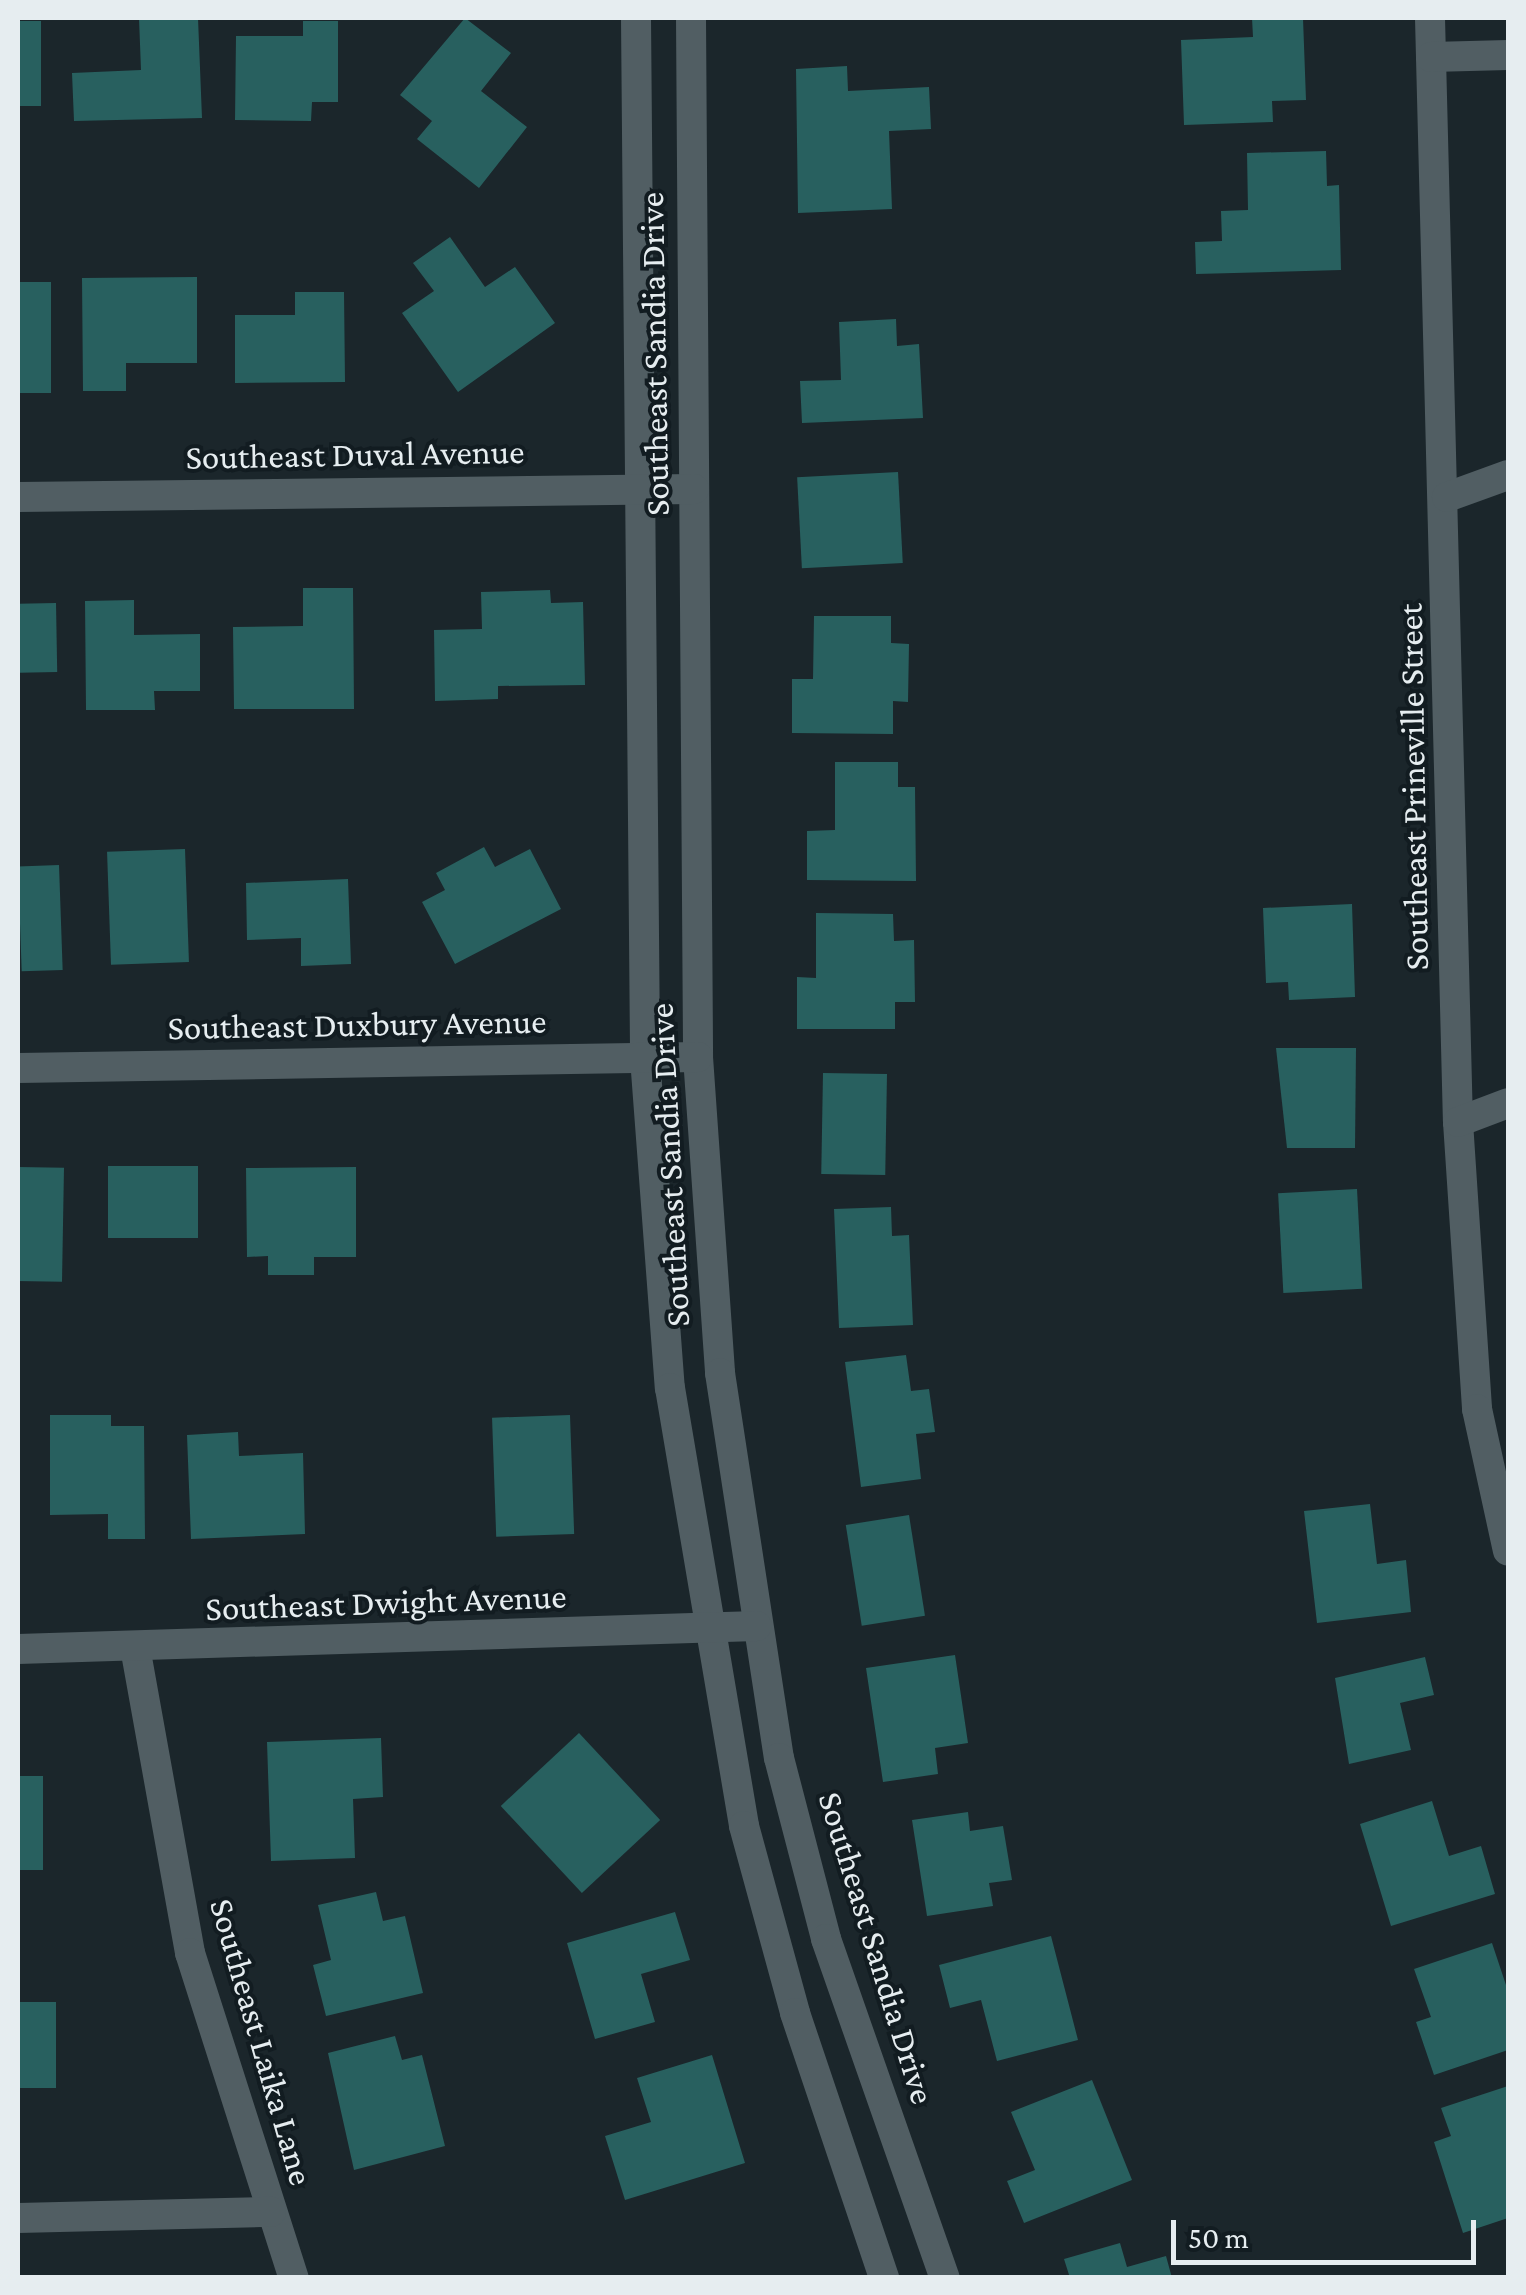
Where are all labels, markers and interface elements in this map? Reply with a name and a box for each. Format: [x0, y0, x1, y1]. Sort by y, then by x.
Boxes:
street label: Southeast Sandia Drive [631, 192, 679, 516]
street label: Southeast Duval Avenue [185, 431, 525, 479]
street label: Southeast Prineville Street [1390, 603, 1438, 971]
street label: Southeast Duxbury Avenue [167, 1001, 547, 1049]
street label: Southeast Sandia Drive [641, 1002, 699, 1328]
street label: Southeast Dwight Avenue [205, 1576, 567, 1630]
street label: Southeast Sandia Drive [809, 1787, 943, 2109]
street label: Southeast Laika Lane [200, 1894, 322, 2190]
scale bar [1176, 2200, 1481, 2262]
text: 50 m [1188, 2221, 1249, 2254]

